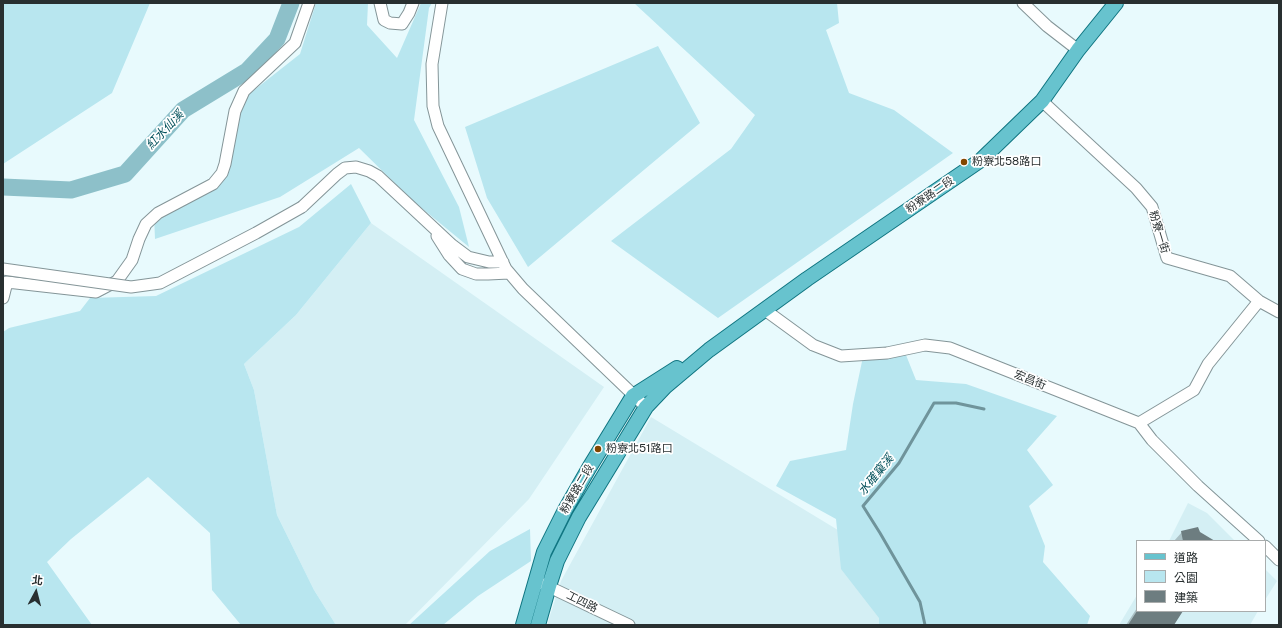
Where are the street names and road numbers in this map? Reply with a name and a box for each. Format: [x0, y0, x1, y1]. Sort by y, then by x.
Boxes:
street label: 粉寮路二段 [904, 174, 956, 216]
street label: 粉寮一街 [1146, 209, 1172, 255]
street label: 宏昌街 [1012, 368, 1048, 392]
street label: 粉寮路二段 [558, 462, 596, 516]
street label: 工四路 [564, 589, 600, 615]

